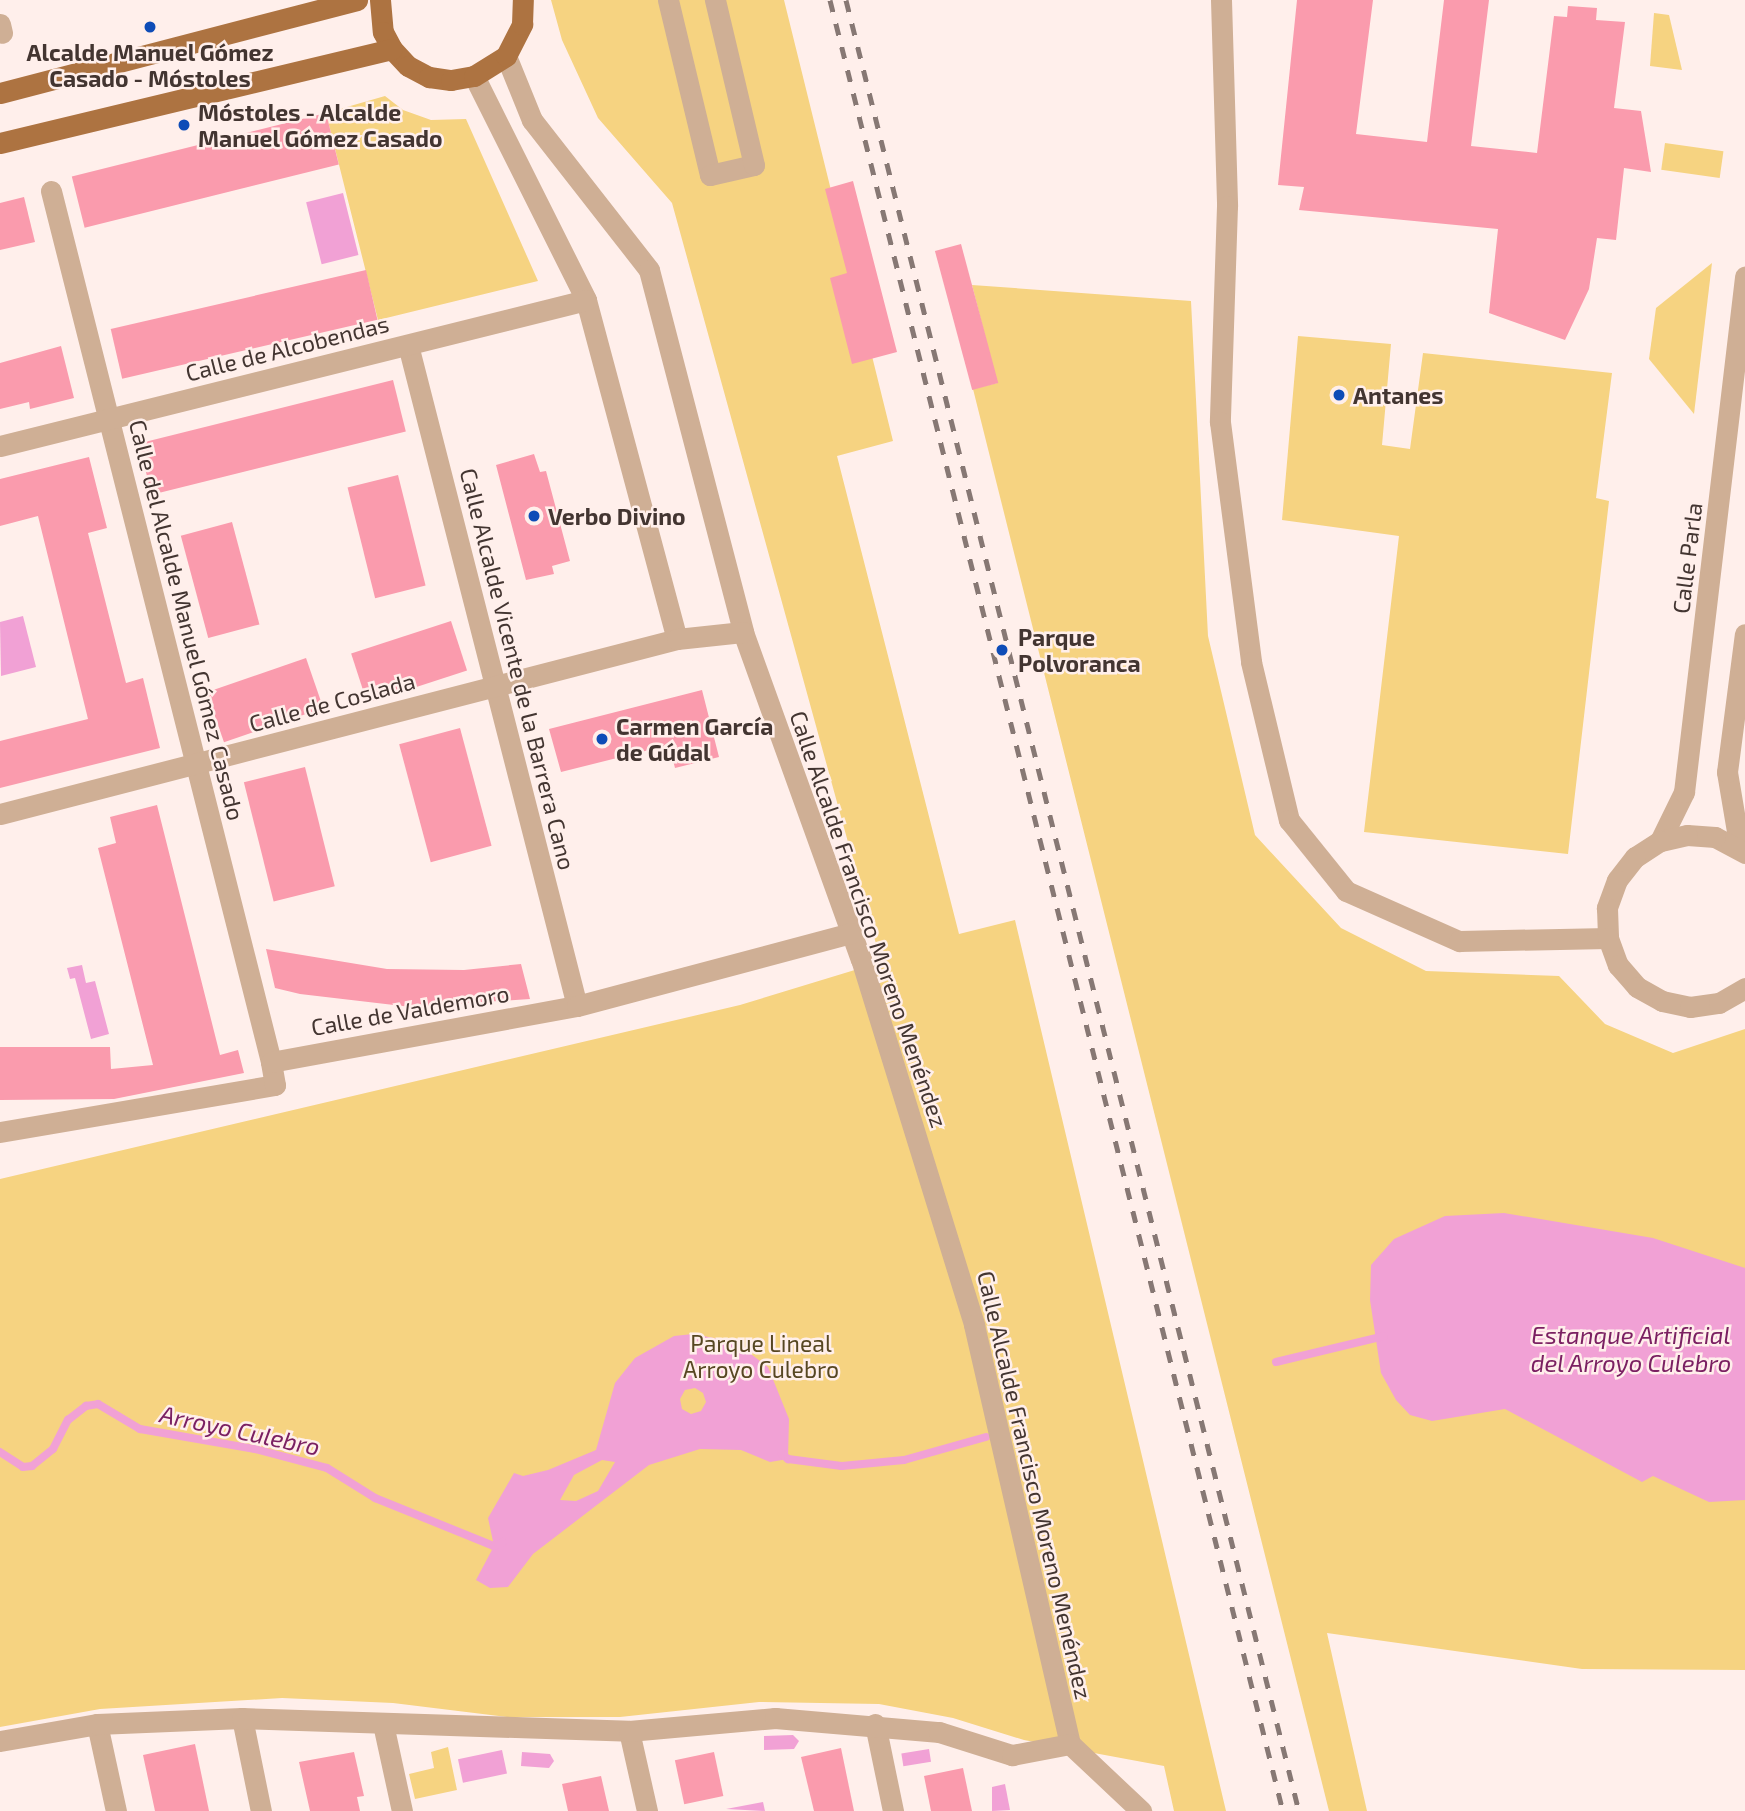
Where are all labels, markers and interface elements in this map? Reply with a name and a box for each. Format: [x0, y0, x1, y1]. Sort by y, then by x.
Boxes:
marker: Alcalde Manuel Gómez Casado - Móstoles [142, 19, 158, 35]
place label: Alcalde Manuel Gómez Casado - Móstoles [26, 38, 274, 92]
place label: Móstoles - Alcalde Manuel Gómez Casado [198, 98, 443, 152]
marker: Móstoles - Alcalde Manuel Gómez Casado [176, 117, 192, 133]
street label: Calle de Alcobendas [182, 309, 392, 387]
place label: Antanes [1353, 381, 1443, 409]
marker: Antanes [1331, 387, 1347, 403]
street label: Calle del Alcalde Manuel Gómez Casado [124, 416, 250, 824]
street label: Calle Alcalde Vicente de la Barrera Cano [455, 465, 581, 873]
street label: Calle Parla [1666, 501, 1708, 615]
place label: Verbo Divino [548, 502, 686, 530]
marker: Verbo Divino [526, 508, 542, 524]
place label: Parque Polvoranca [1018, 623, 1141, 677]
marker: Parque Polvoranca [992, 640, 1012, 660]
street label: Calle de Coslada [246, 667, 418, 737]
street label: Calle Alcalde Francisco Moreno Menéndez [784, 707, 954, 1131]
place label: Carmen García de Gúdal [616, 712, 773, 766]
marker: Carmen García de Gúdal [594, 731, 610, 747]
street label: Calle de Valdemoro [309, 979, 511, 1041]
street label: Calle Alcalde Francisco Moreno Menéndez [972, 1268, 1098, 1702]
water label: Estanque Artificial del Arroyo Culebro [1530, 1321, 1732, 1377]
park label: Parque Lineal Arroyo Culebro [683, 1329, 839, 1383]
water label: Arroyo Culebro [157, 1399, 323, 1461]

